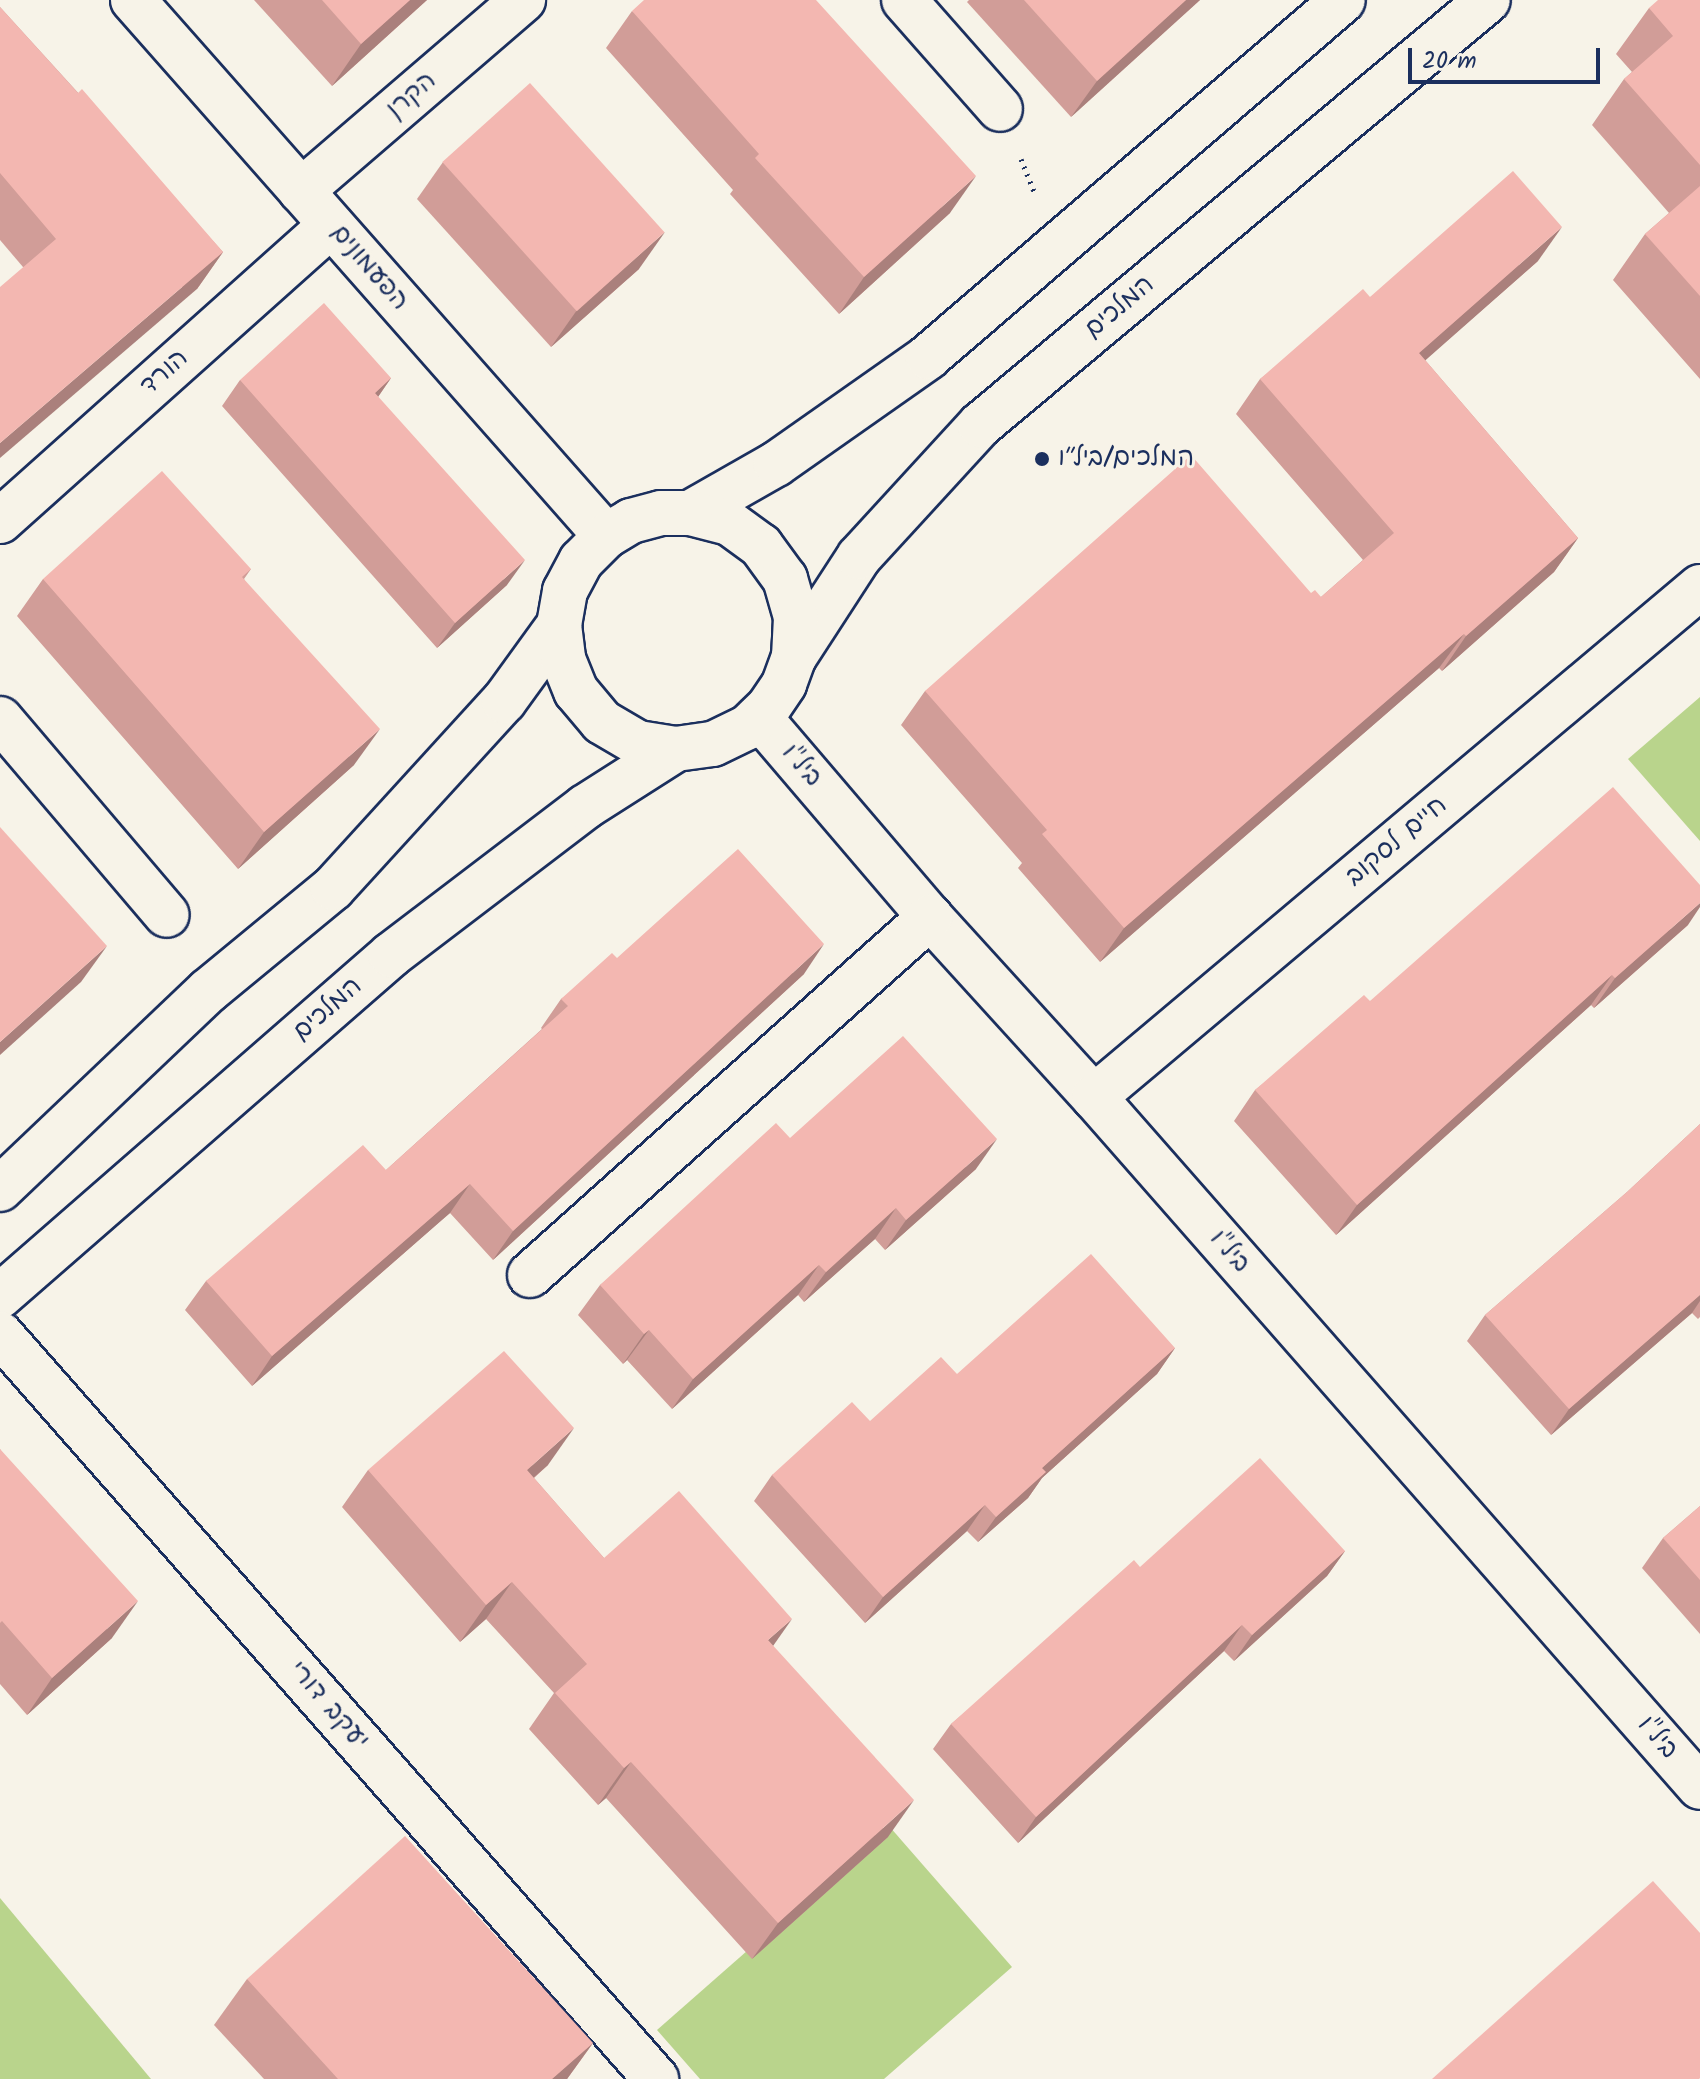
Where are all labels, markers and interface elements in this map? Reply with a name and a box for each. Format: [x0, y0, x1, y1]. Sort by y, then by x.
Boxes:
scale bar [1412, 32, 1604, 82]
text: 20 m [1422, 42, 1477, 81]
street label: הקרן [381, 66, 443, 126]
street label: הפעמונים [323, 218, 415, 318]
street label: המלכים [1079, 270, 1161, 346]
street label: הורד [134, 343, 196, 403]
place label: המלכים/ביל״ו [1058, 443, 1194, 475]
marker: המלכים/ביל״ו [1033, 450, 1051, 468]
street label: ביל"ו [774, 738, 828, 794]
street label: חיים לסקוב [1340, 791, 1454, 893]
street label: המלכים [287, 971, 369, 1049]
street label: ביל"ו [1202, 1224, 1256, 1280]
street label: יעקב דורי [281, 1655, 375, 1757]
street label: ביל"ו [1630, 1710, 1684, 1766]

